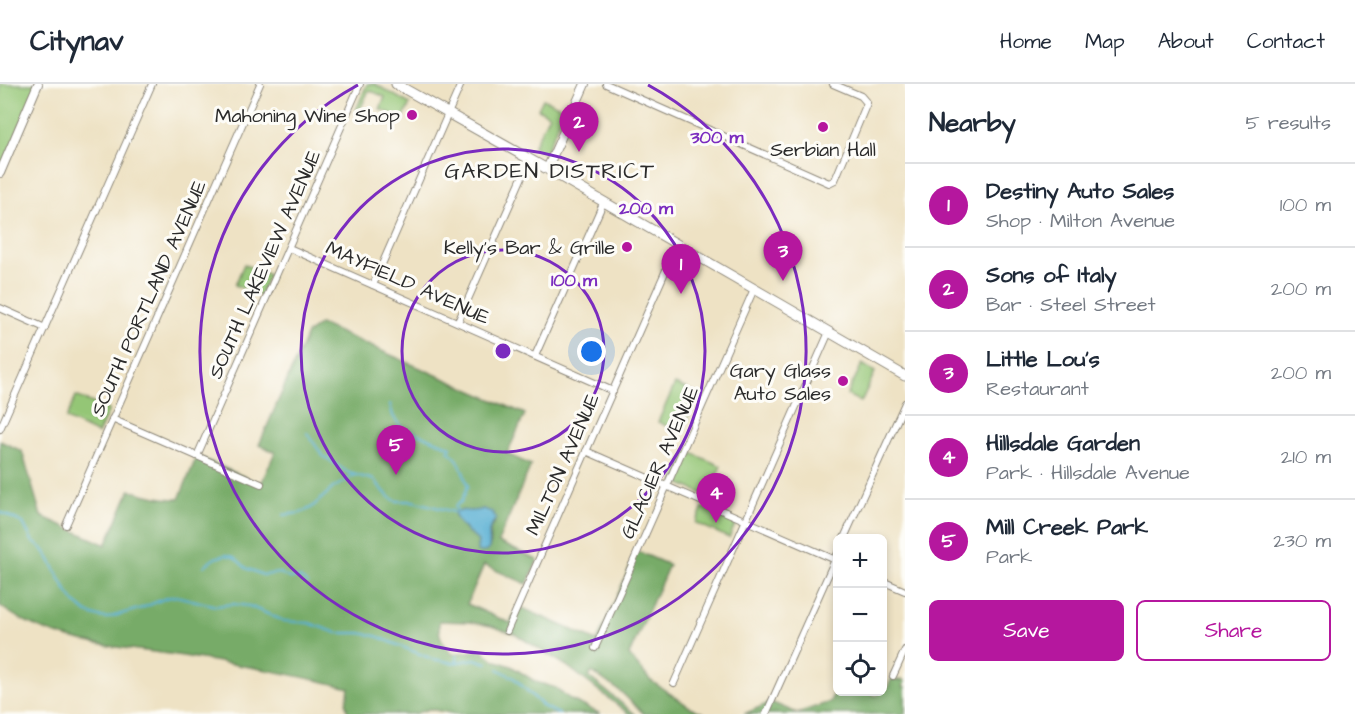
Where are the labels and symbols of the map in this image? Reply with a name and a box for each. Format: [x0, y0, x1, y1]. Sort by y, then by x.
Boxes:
place label: Mahoning Wine Shop [215, 102, 400, 131]
pin: 2 [560, 103, 598, 152]
marker: Mahoning Wine Shop [405, 108, 419, 122]
marker: Serbian Hall [816, 120, 830, 134]
text: 300 m [689, 125, 745, 150]
place label: Serbian Hall [770, 136, 876, 164]
street label: SOUTH LAKEVIEW AVENUE [202, 145, 328, 383]
district label: GARDEN DISTRICT [444, 156, 656, 187]
street label: SOUTH PORTLAND AVENUE [84, 176, 214, 421]
text: 200 m [618, 196, 674, 221]
pin: 3 [764, 232, 802, 281]
street label: MAYFIELD AVENUE [321, 234, 494, 332]
place label: Kelly's Bar & Grille [444, 234, 615, 263]
marker: Kelly's Bar & Grille [620, 240, 634, 254]
pin: 1 [662, 244, 700, 294]
text: 100 m [551, 268, 598, 293]
your location [577, 337, 606, 366]
centre of rings [493, 341, 513, 361]
place label: Gary Glass Auto Sales [730, 357, 831, 408]
marker: Gary Glass Auto Sales [836, 374, 850, 388]
street label: GLACIER AVENUE [614, 381, 706, 543]
street label: MILTON AVENUE [519, 389, 607, 540]
pin: 5 [376, 426, 416, 475]
pin: 4 [696, 474, 736, 523]

